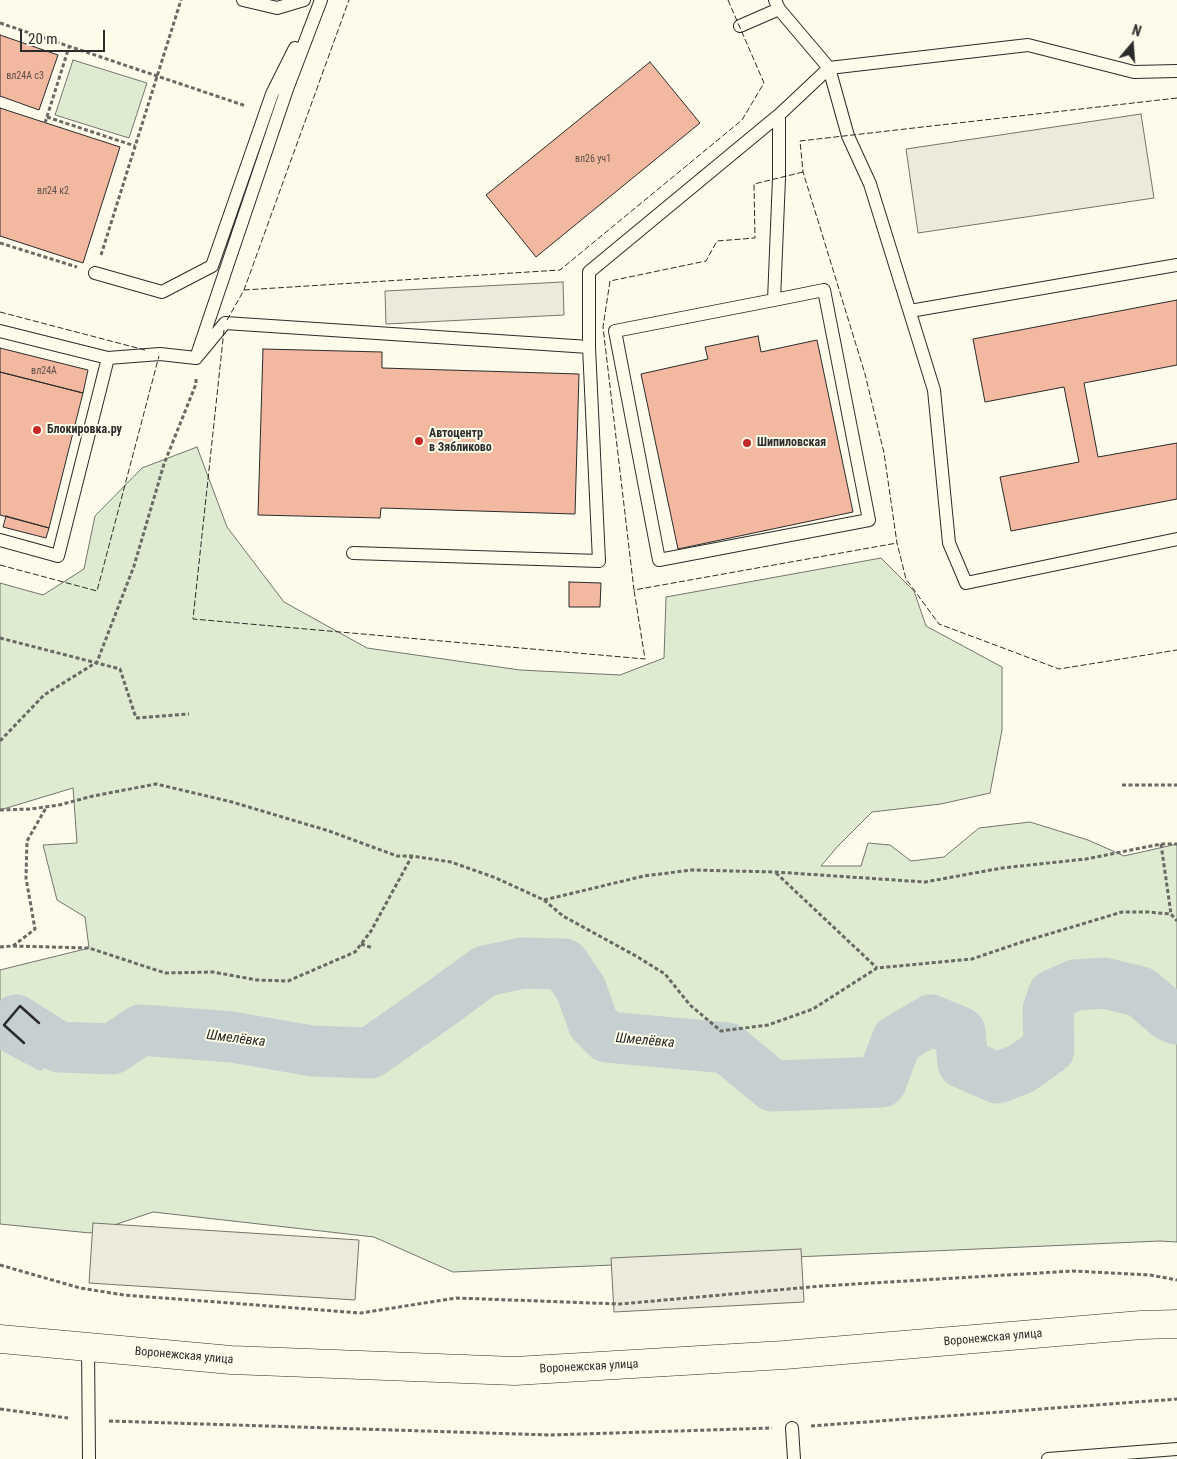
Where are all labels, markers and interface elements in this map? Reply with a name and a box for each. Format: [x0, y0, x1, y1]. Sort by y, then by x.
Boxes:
scale bar [22, 20, 108, 52]
north arrow [1107, 20, 1157, 70]
text: N [1130, 22, 1143, 40]
text: 20 m [28, 30, 58, 48]
house number: вл24А с3 [6, 70, 44, 82]
house number: вл26 уч1 [575, 153, 611, 165]
house number: вл24 к2 [37, 185, 69, 197]
house number: вл24А [31, 365, 57, 377]
place label: Блокировка.ру [47, 423, 122, 437]
marker: Блокировка.ру [31, 424, 43, 436]
place label: Автоцентр в Зябликово [429, 427, 492, 455]
marker: Автоцентр в Зябликово [413, 435, 425, 447]
place label: Шипиловская [757, 436, 826, 450]
marker: Шипиловская [741, 437, 753, 449]
water label: Шмелёвка [206, 1027, 266, 1051]
water label: Шмелёвка [615, 1030, 675, 1052]
street label: Воронежская улица [943, 1327, 1043, 1349]
street label: Воронежская улица [134, 1345, 234, 1367]
street label: Воронежская улица [539, 1357, 639, 1377]

